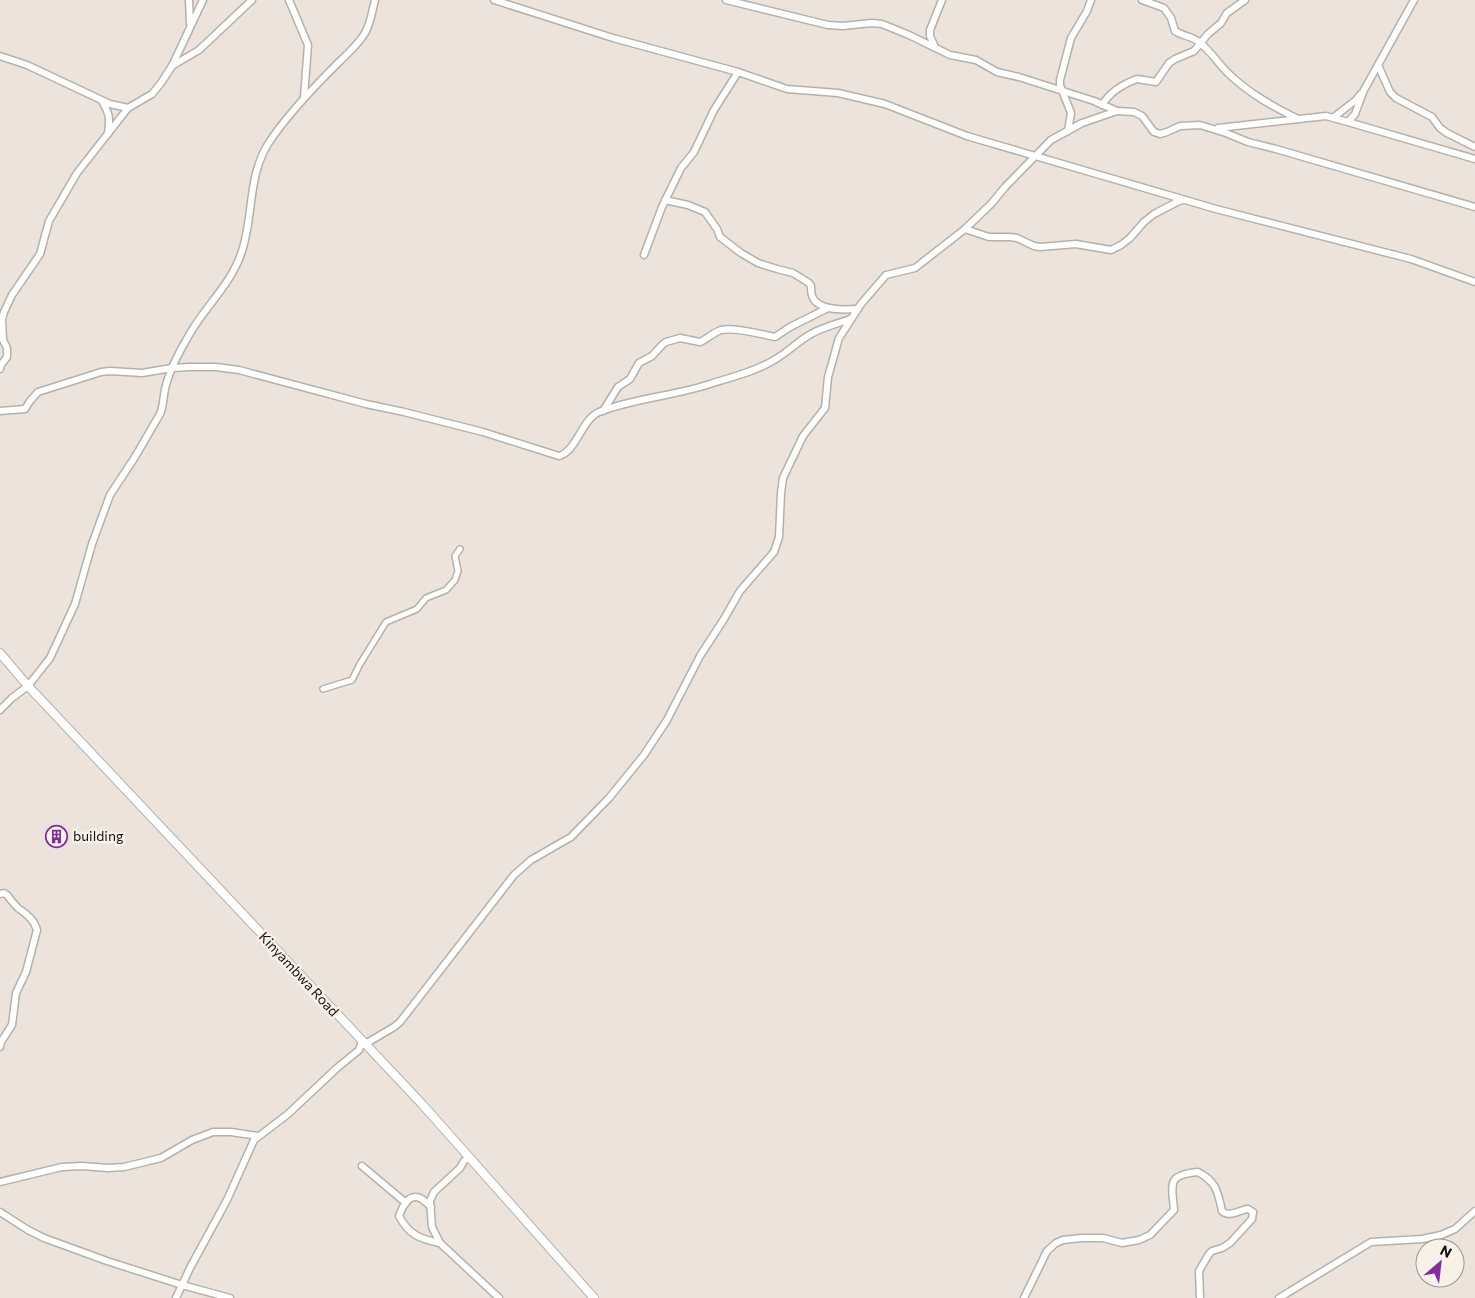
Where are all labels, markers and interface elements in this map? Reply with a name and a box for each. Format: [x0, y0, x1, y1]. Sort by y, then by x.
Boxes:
building icon: building [45, 824, 69, 848]
place label: building [73, 827, 124, 844]
street label: Kinyambwa Road [256, 928, 343, 1019]
north arrow [1415, 1238, 1465, 1288]
text: N [1438, 1241, 1455, 1261]

